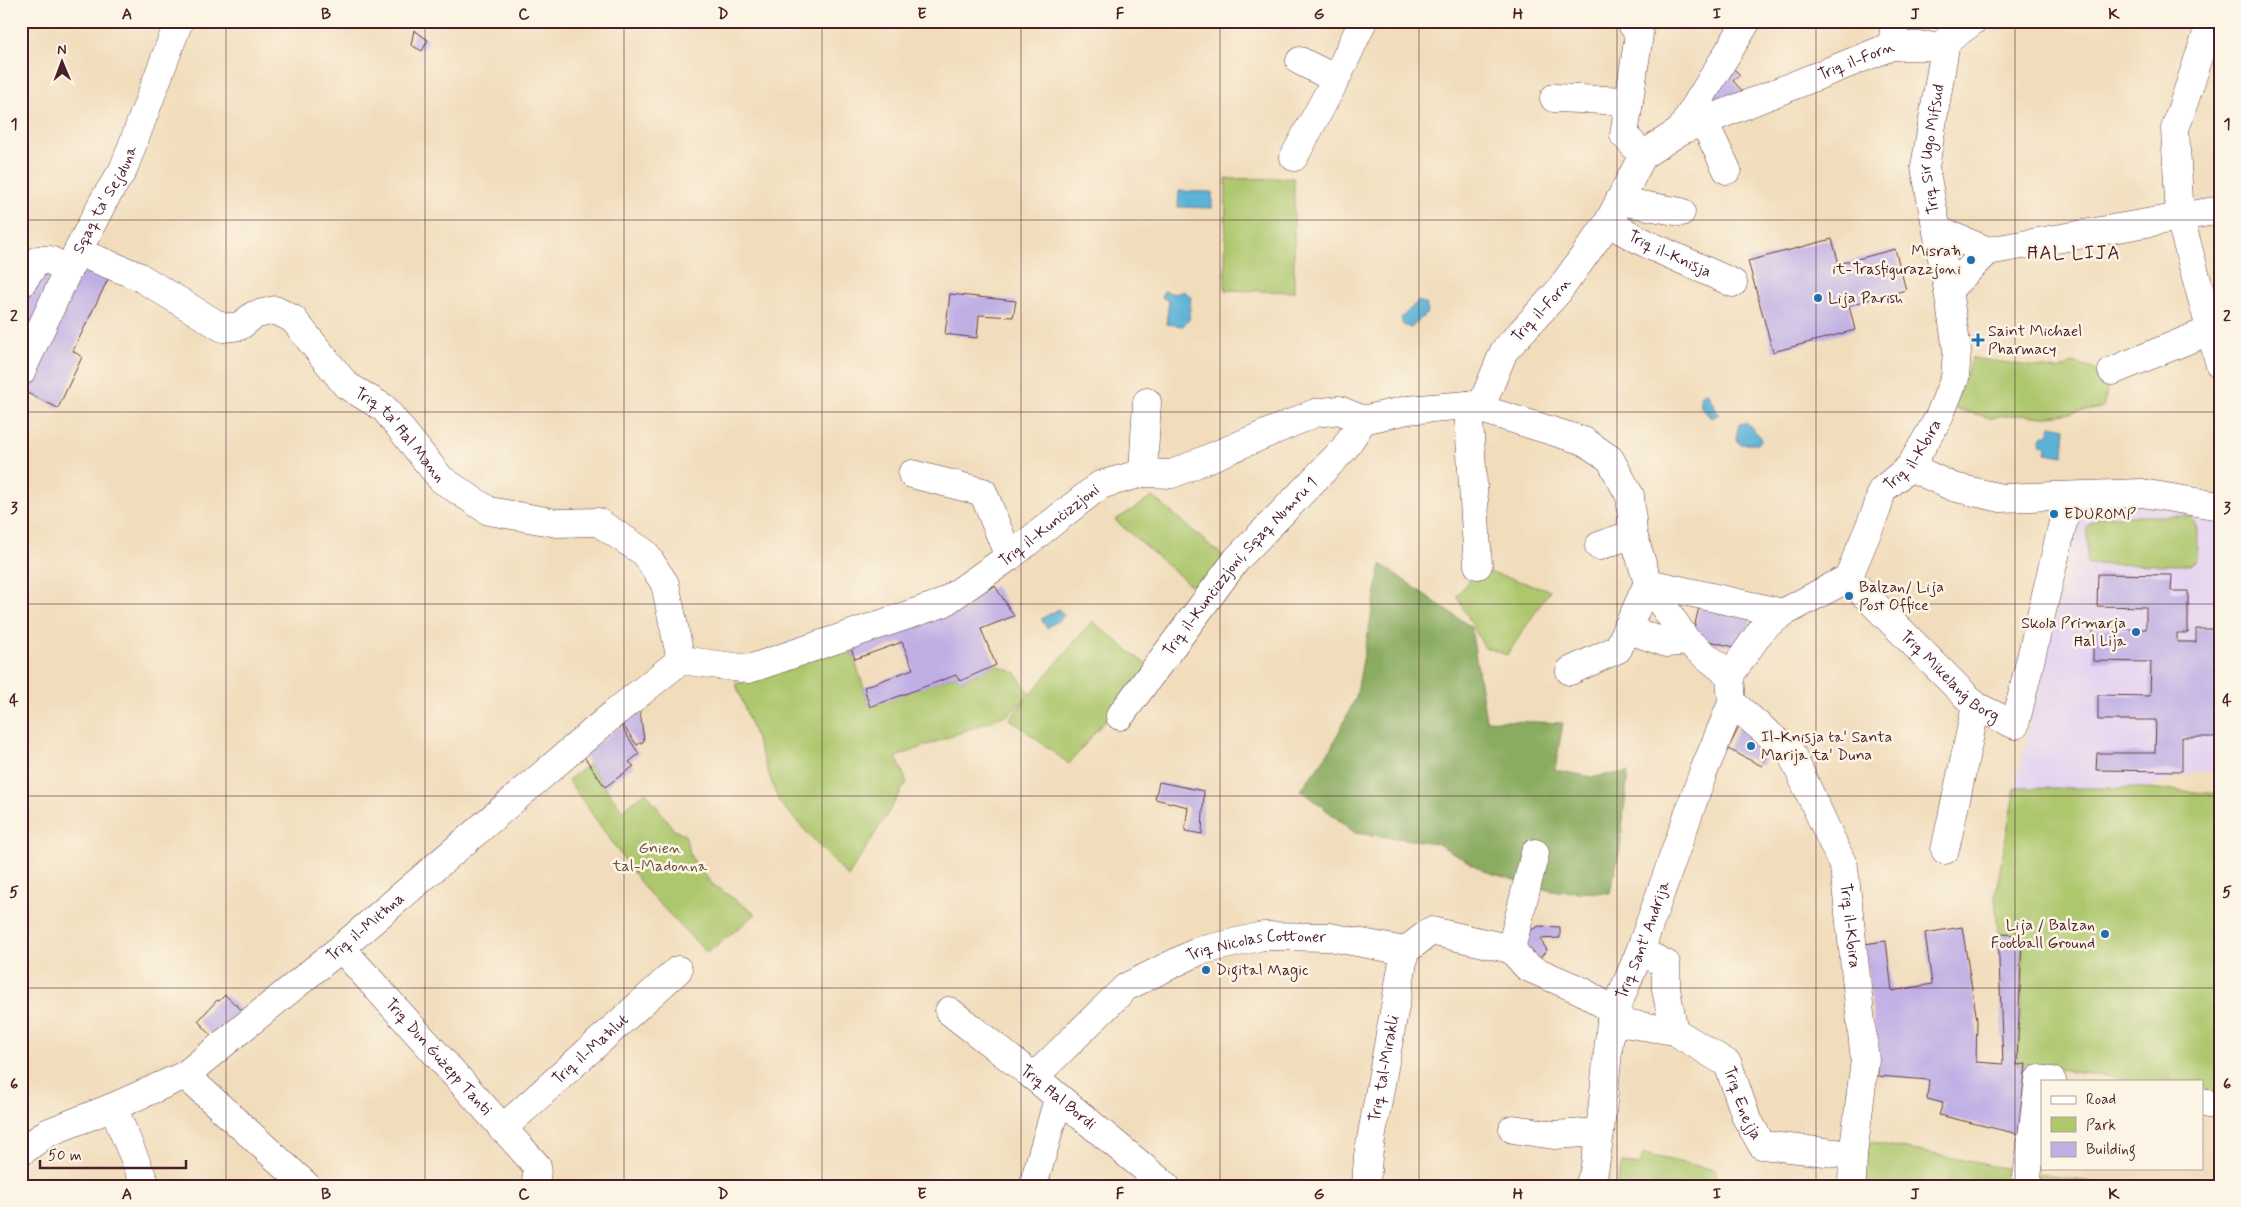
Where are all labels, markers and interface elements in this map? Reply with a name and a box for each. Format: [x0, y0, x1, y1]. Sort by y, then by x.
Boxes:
text: A [122, 4, 132, 25]
text: B [321, 4, 331, 25]
text: C [518, 4, 530, 25]
text: D [717, 4, 729, 25]
text: E [917, 4, 927, 25]
text: F [1116, 4, 1125, 25]
text: G [1314, 4, 1325, 25]
text: H [1513, 4, 1524, 25]
text: I [1713, 4, 1722, 25]
text: J [1910, 4, 1920, 25]
text: K [2108, 4, 2120, 25]
street label: Triq il-Forn [1815, 36, 1898, 85]
north arrow [38, 38, 88, 88]
text: N [57, 41, 67, 59]
street label: Triq Sir Ugo Mifsud [1914, 82, 1949, 216]
text: 1 [10, 114, 18, 135]
text: 1 [2223, 114, 2231, 135]
street label: Sqaq ta' Sejduna [68, 142, 142, 257]
street label: Triq il-Knisja [1624, 225, 1715, 282]
place label: Misraħ it-Trasfigurazzjoni [1832, 241, 1961, 280]
district label: ĦAL LIJA [2027, 241, 2121, 266]
marker: Misraħ it-Trasfigurazzjoni [1965, 254, 1977, 266]
street label: Triq il-Forn [1507, 273, 1576, 347]
place label: Lija Parish [1828, 288, 1903, 309]
marker: Lija Parish [1812, 292, 1824, 304]
text: 2 [10, 306, 18, 327]
text: 2 [2223, 306, 2231, 327]
place label: Saint Michael Pharmacy [1988, 321, 2082, 360]
marker: Saint Michael Pharmacy [1972, 334, 1984, 346]
street label: Triq ta' Ħal Mann [351, 382, 450, 487]
street label: Triq il-Kbira [1879, 415, 1946, 495]
street label: Triq il-Kunċizzjoni, Sqaq Numru 1 [1158, 472, 1322, 660]
street label: Triq il-Kunċizzjoni [995, 479, 1104, 572]
text: 3 [10, 498, 18, 519]
text: 3 [2223, 498, 2231, 519]
place label: EDUROMP [2064, 504, 2136, 525]
marker: EDUROMP [2048, 508, 2060, 520]
place label: Balzan/ Lija Post Office [1859, 577, 1944, 616]
marker: Balzan/ Lija Post Office [1843, 590, 1855, 602]
place label: Skola Primarja Ħal Lija [2021, 613, 2126, 652]
street label: Triq Mikelanġ Borg [1896, 626, 2003, 727]
marker: Skola Primarja Ħal Lija [2130, 626, 2142, 638]
text: 4 [9, 690, 19, 711]
text: 4 [2222, 690, 2232, 711]
place label: Il-Knisja ta' Santa Marija ta' Duna [1761, 727, 1893, 766]
marker: Il-Knisja ta' Santa Marija ta' Duna [1745, 740, 1757, 752]
park label: Gnien tal-Madonna [612, 838, 708, 877]
street label: Triq Sant' Andrija [1611, 877, 1675, 1002]
text: 5 [9, 882, 19, 903]
street label: Triq il-Kbira [1835, 882, 1865, 969]
text: 5 [2222, 882, 2232, 903]
street label: Triq il-Mitħna [322, 888, 409, 966]
place label: Lija / Balzan Football Ground [1991, 915, 2095, 954]
street label: Triq Nicolas Cottoner [1183, 925, 1327, 966]
marker: Lija / Balzan Football Ground [2099, 928, 2111, 940]
place label: Digital Magic [1216, 960, 1309, 982]
marker: Digital Magic [1200, 964, 1212, 976]
street label: Triq Dun Ġużepp Tanti [381, 994, 497, 1119]
street label: Triq il-Maħlut [548, 1009, 633, 1089]
street label: Triq tal-Mirakli [1364, 1013, 1404, 1124]
street label: Triq Ħal Bordi [1016, 1060, 1100, 1134]
street label: Triq Enejja [1719, 1064, 1767, 1144]
text: 6 [10, 1074, 18, 1095]
text: 6 [2223, 1074, 2231, 1095]
legend [2041, 1080, 2204, 1170]
text: Road [2086, 1090, 2116, 1110]
text: Park [2086, 1116, 2116, 1136]
scale bar [40, 1137, 186, 1169]
text: Building [2086, 1140, 2136, 1161]
text: 50 m [48, 1146, 82, 1166]
text: A [122, 1184, 132, 1205]
text: B [321, 1184, 331, 1205]
text: C [518, 1184, 530, 1205]
text: D [717, 1184, 729, 1205]
text: E [917, 1184, 927, 1205]
text: F [1116, 1184, 1125, 1205]
text: G [1314, 1184, 1325, 1205]
text: H [1513, 1184, 1524, 1205]
text: I [1713, 1184, 1722, 1205]
text: J [1910, 1184, 1920, 1205]
text: K [2108, 1184, 2120, 1205]

